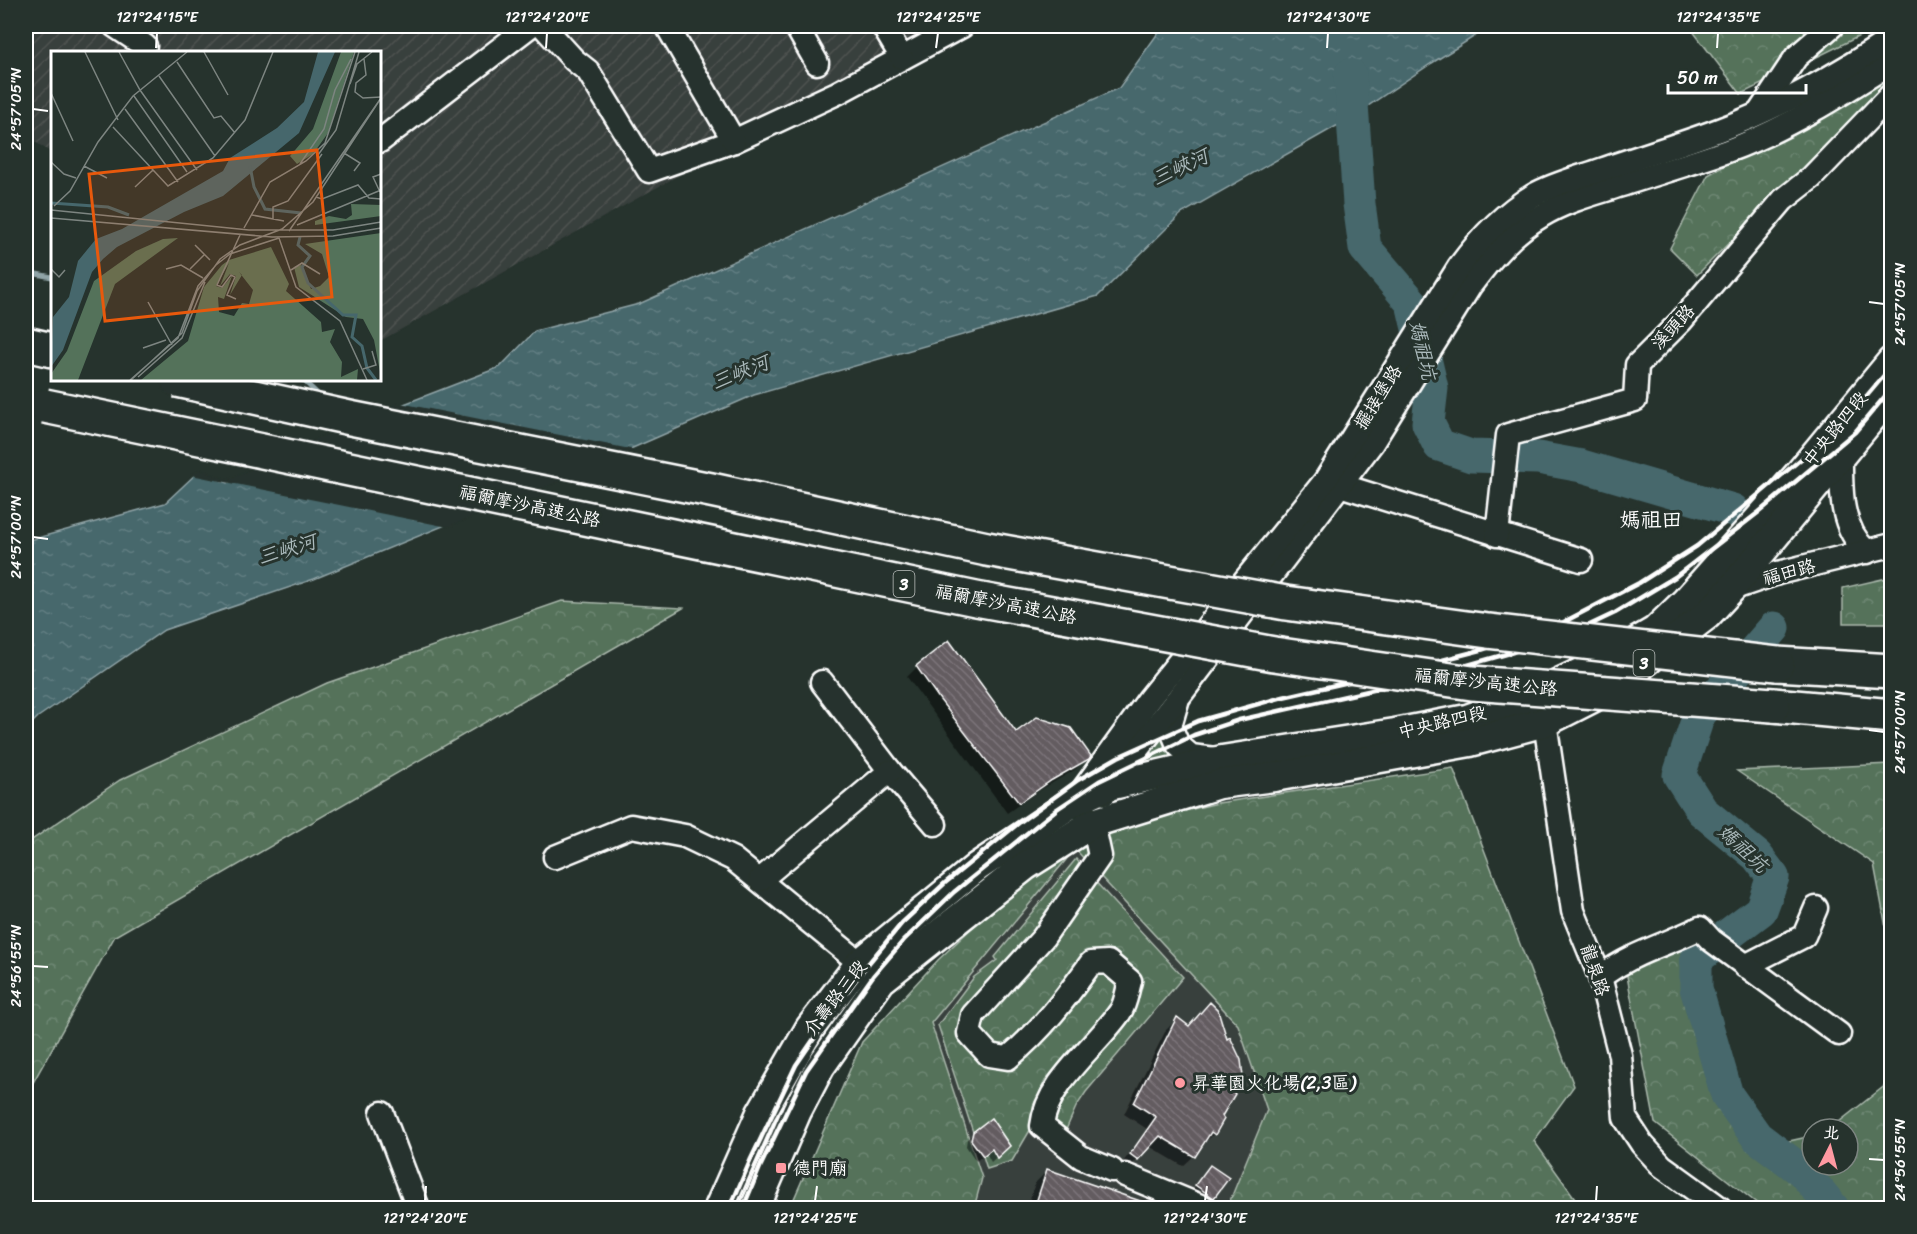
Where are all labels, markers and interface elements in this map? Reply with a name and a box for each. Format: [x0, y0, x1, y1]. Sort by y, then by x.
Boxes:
text: 121°24'15"E [116, 4, 200, 30]
text: 121°24'20"E [505, 4, 591, 30]
text: 121°24'25"E [896, 4, 982, 30]
text: 121°24'30"E [1286, 4, 1372, 30]
text: 121°24'35"E [1676, 4, 1761, 30]
inset map [51, 51, 381, 381]
scale bar [1668, 57, 1806, 95]
text: 50 m [1677, 62, 1718, 94]
text: 24°57'05"N [3, 67, 29, 151]
water label: 三峽河 [1146, 138, 1218, 196]
text: 24°57'05"N [1887, 262, 1913, 346]
street label: 溪頭路 [1643, 296, 1703, 358]
water label: 媽祖坑 [1399, 317, 1447, 385]
water label: 三峽河 [706, 344, 777, 400]
street label: 擺接堡路 [1345, 358, 1411, 436]
street label: 中央路四段 [1794, 384, 1876, 474]
street label: 福爾摩沙高速公路 [456, 475, 604, 537]
text: 24°57'00"N [3, 495, 29, 579]
district label: 媽祖田 [1620, 501, 1683, 539]
water label: 三峽河 [253, 523, 324, 575]
street label: 福田路 [1759, 550, 1819, 594]
road number: 3 [894, 571, 914, 597]
street label: 福爾摩沙高速公路 [932, 575, 1080, 633]
road number: 3 [1634, 650, 1654, 676]
street label: 福爾摩沙高速公路 [1413, 659, 1559, 705]
text: 24°57'00"N [1887, 690, 1913, 774]
street label: 中央路四段 [1395, 696, 1489, 748]
water label: 媽祖坑 [1709, 815, 1778, 883]
text: 24°56'55"N [3, 924, 29, 1007]
street label: 龍泉路 [1571, 939, 1619, 1001]
street label: 介壽路三段 [795, 953, 875, 1043]
place label: 昇華園火化場(2,3區) [1192, 1067, 1357, 1099]
marker: 昇華園火化場(2,3區) [1173, 1076, 1187, 1090]
north arrow [1800, 1117, 1860, 1177]
text: 北 [1822, 1117, 1841, 1148]
text: 24°56'55"N [1887, 1118, 1913, 1201]
place label: 德門廟 [793, 1152, 847, 1184]
marker: 德門廟 [774, 1161, 788, 1175]
text: 121°24'20"E [383, 1205, 469, 1231]
text: 121°24'25"E [773, 1205, 859, 1231]
text: 121°24'30"E [1163, 1205, 1249, 1231]
text: 121°24'35"E [1554, 1205, 1639, 1231]

